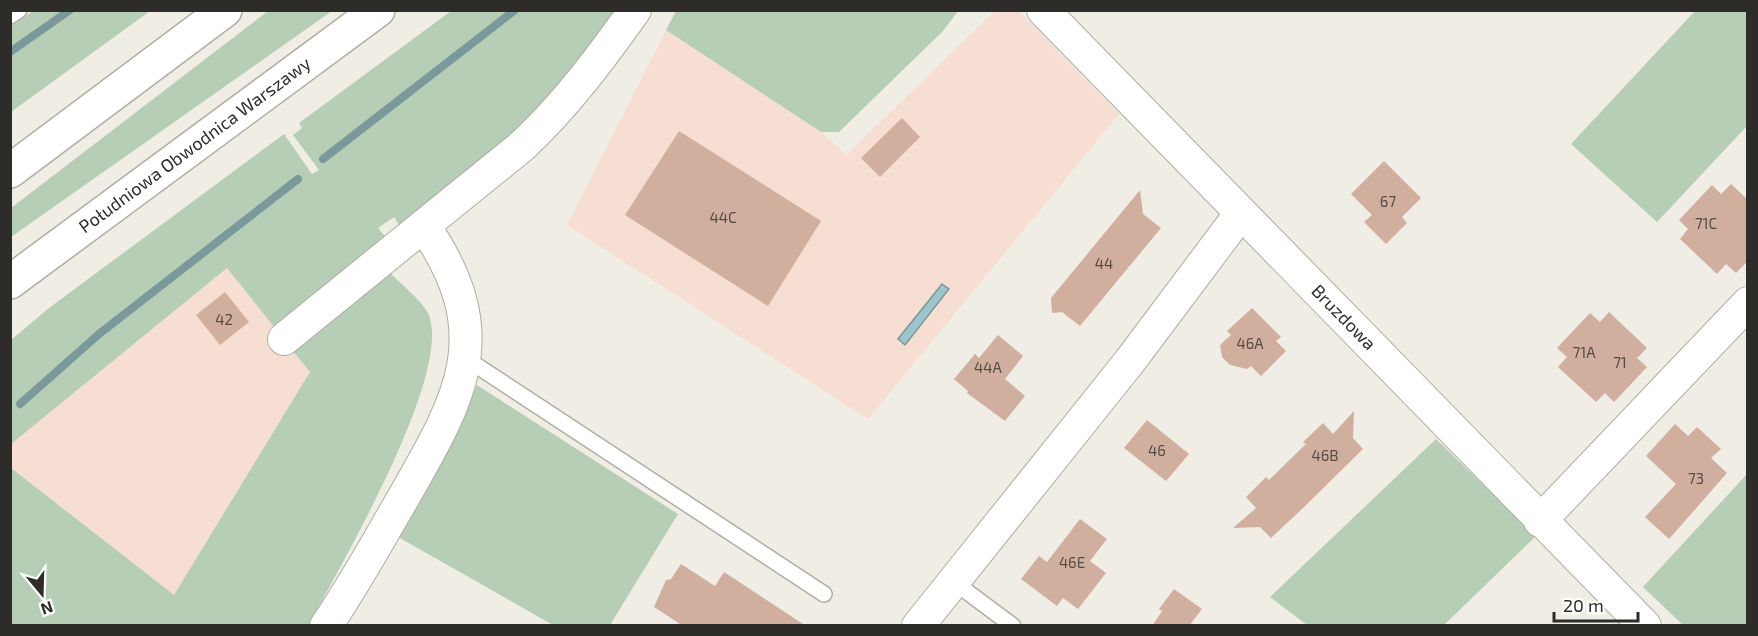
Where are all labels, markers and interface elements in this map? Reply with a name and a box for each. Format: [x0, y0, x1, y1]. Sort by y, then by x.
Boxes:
street label: Południowa Obwodnica Warszawy [74, 51, 315, 237]
house number: 67 [1380, 192, 1396, 210]
house number: 44C [709, 208, 737, 226]
house number: 71C [1695, 214, 1718, 232]
house number: 44 [1095, 254, 1113, 272]
street label: Bruzdowa [1307, 279, 1381, 354]
house number: 42 [215, 310, 233, 328]
house number: 46A [1236, 334, 1264, 352]
house number: 71A [1573, 343, 1596, 361]
house number: 71 [1613, 353, 1627, 371]
house number: 44A [974, 358, 1003, 376]
house number: 46 [1148, 441, 1166, 459]
house number: 46B [1311, 446, 1339, 464]
house number: 73 [1688, 469, 1704, 487]
house number: 46E [1059, 553, 1085, 571]
north arrow [12, 564, 72, 624]
scale bar [1554, 585, 1638, 623]
text: 20 m [1563, 594, 1604, 616]
text: N [38, 598, 56, 620]

